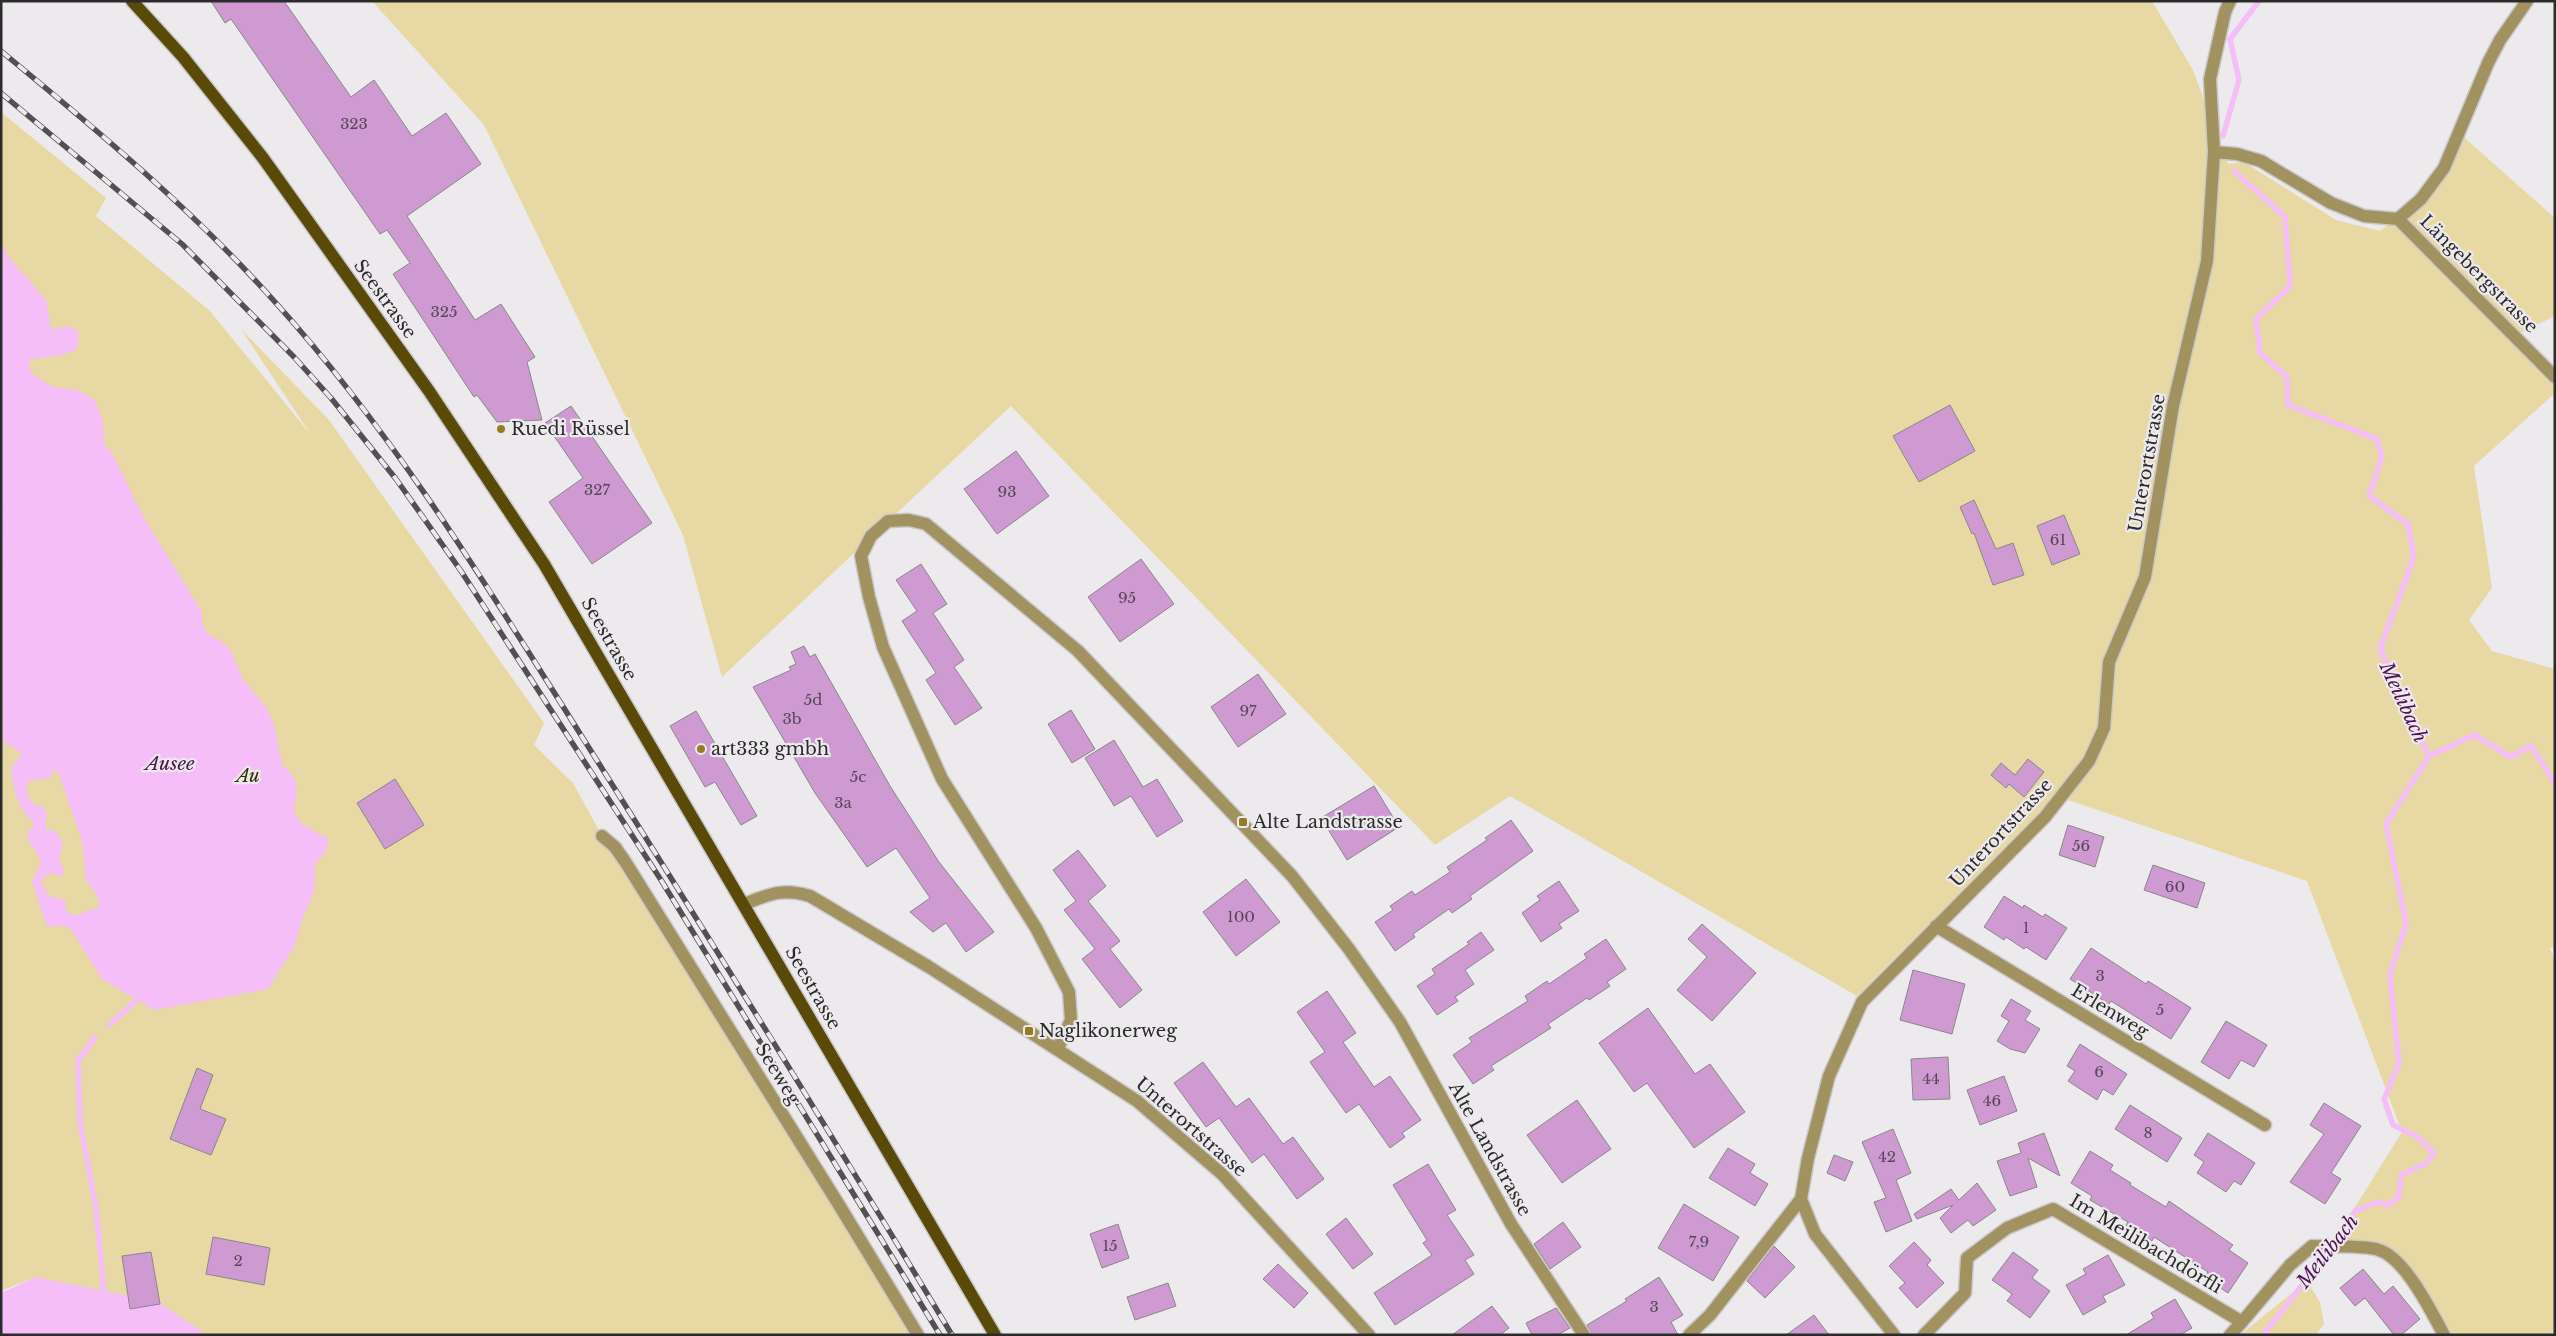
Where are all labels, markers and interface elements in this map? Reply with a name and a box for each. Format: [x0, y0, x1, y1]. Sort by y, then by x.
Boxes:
house number: 323 [340, 114, 368, 133]
street label: Längebergstrasse [2415, 210, 2543, 338]
street label: Seestrasse [349, 255, 421, 343]
house number: 325 [430, 302, 458, 321]
street label: Unterortstrasse [2124, 392, 2170, 534]
place label: Ruedi Rüssel [511, 418, 630, 440]
marker: Ruedi Rüssel [495, 423, 507, 435]
house number: 327 [584, 480, 610, 499]
house number: 93 [998, 482, 1016, 501]
house number: 61 [2050, 530, 2066, 549]
house number: 95 [1118, 588, 1136, 607]
street label: Seestrasse [576, 593, 642, 685]
water label: Meilibach [2374, 657, 2432, 746]
house number: 5d [804, 690, 822, 709]
house number: 97 [1239, 701, 1257, 720]
house number: 3b [782, 709, 802, 728]
place label: art333 gmbh [711, 738, 829, 760]
marker: art333 gmbh [695, 743, 707, 755]
water label: Ausee [142, 752, 195, 775]
park label: Au [234, 765, 260, 787]
house number: 5c [850, 767, 866, 786]
street label: Unterortstrasse [1945, 774, 2057, 892]
house number: 3a [834, 793, 852, 812]
place label: Alte Landstrasse [1252, 811, 1403, 833]
marker: Alte Landstrasse [1237, 816, 1249, 828]
house number: 56 [2072, 836, 2090, 855]
house number: 60 [2165, 877, 2185, 896]
house number: 100 [1227, 907, 1255, 926]
house number: 1 [2023, 918, 2029, 937]
street label: Seestrasse [780, 942, 846, 1034]
house number: 3 [2095, 966, 2105, 985]
street label: Erlenweg [2067, 979, 2153, 1043]
house number: 5 [2156, 1000, 2164, 1019]
place label: Naglikonerweg [1039, 1020, 1177, 1042]
marker: Naglikonerweg [1023, 1025, 1035, 1037]
street label: Seeweg [751, 1039, 805, 1109]
house number: 6 [2094, 1062, 2104, 1081]
house number: 44 [1922, 1069, 1940, 1088]
street label: Unterortstrasse [1131, 1073, 1251, 1181]
street label: Alte Landstrasse [1444, 1077, 1536, 1220]
house number: 46 [1983, 1091, 2001, 1110]
house number: 8 [2143, 1123, 2153, 1142]
house number: 42 [1878, 1147, 1896, 1166]
street label: Im Meilibachdörfli [2066, 1190, 2226, 1298]
water label: Meilibach [2291, 1210, 2363, 1293]
house number: 7,9 [1689, 1232, 1709, 1251]
house number: 15 [1102, 1236, 1118, 1255]
house number: 2 [233, 1251, 243, 1270]
house number: 3 [1649, 1297, 1659, 1316]

